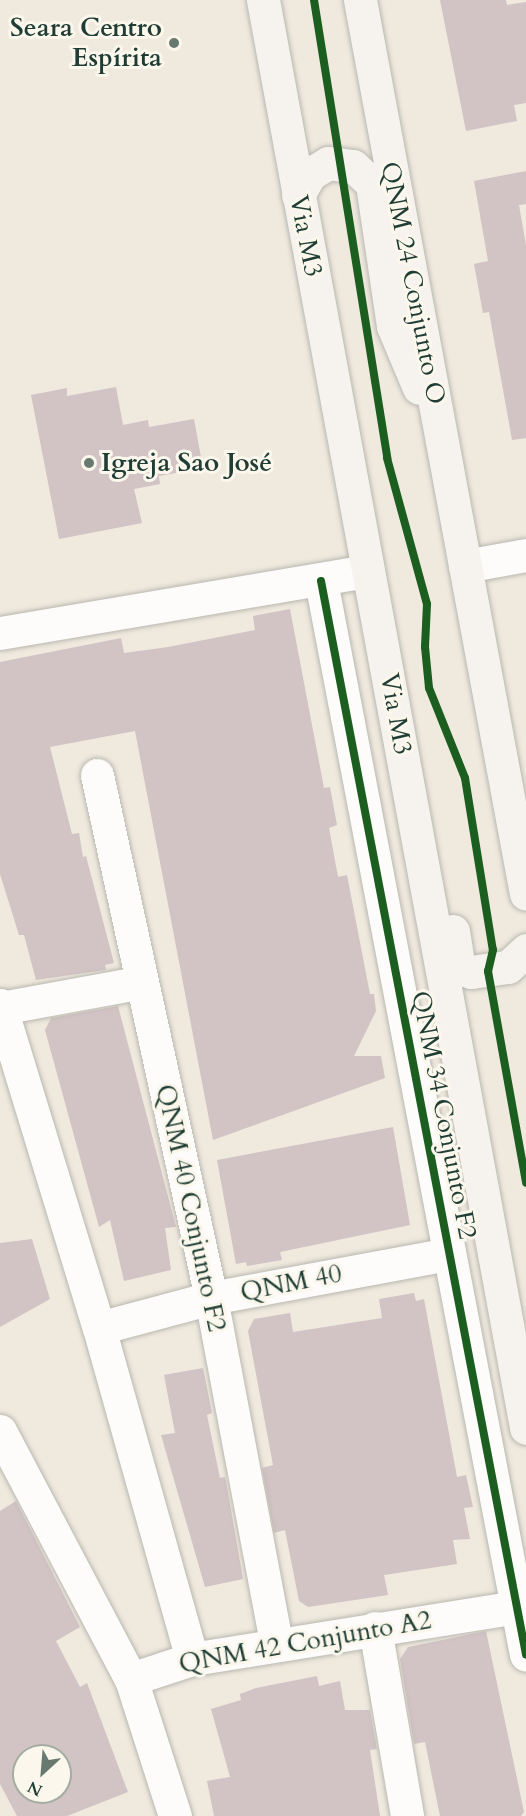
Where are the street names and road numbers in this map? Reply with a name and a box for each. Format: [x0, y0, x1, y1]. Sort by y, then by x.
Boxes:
street label: QNM 24 Conjunto O [374, 159, 452, 407]
street label: Via M3 [283, 193, 329, 279]
street label: Via M3 [373, 671, 419, 757]
street label: QNM 34 Conjunto F2 [405, 988, 483, 1242]
street label: QNM 40 Conjunto F2 [150, 1081, 232, 1335]
street label: QNM 40 [238, 1258, 344, 1308]
street label: QNM 42 Conjunto A2 [176, 1604, 434, 1680]

